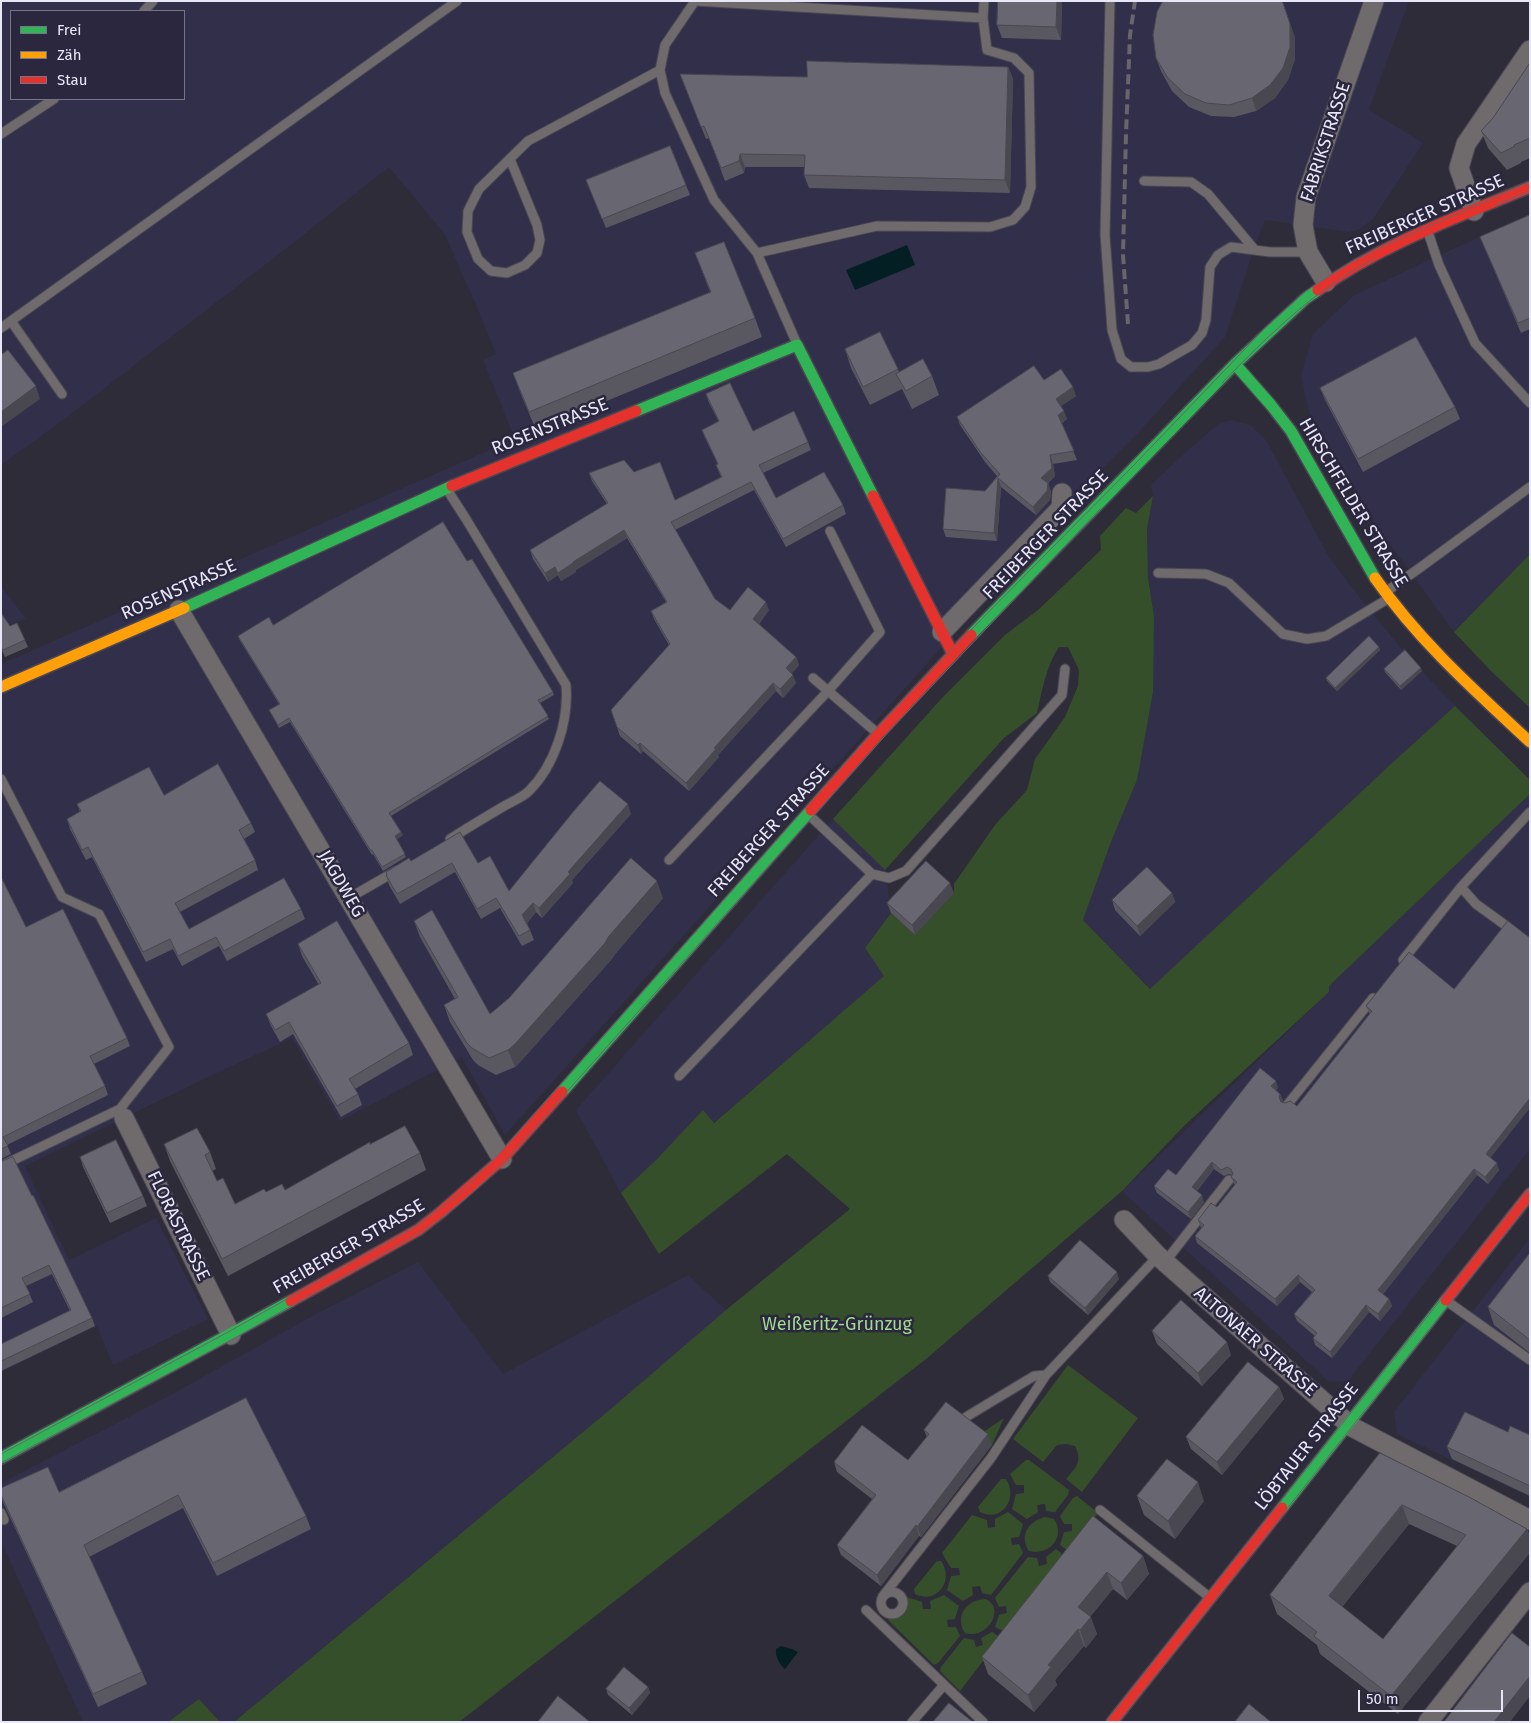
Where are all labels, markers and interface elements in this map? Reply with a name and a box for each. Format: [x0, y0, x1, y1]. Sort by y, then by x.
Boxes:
legend [10, 10, 185, 100]
text: Frei [57, 21, 82, 39]
text: Zäh [57, 46, 82, 64]
text: Stau [57, 71, 87, 89]
street label: FABRIKSTRASSE [1296, 79, 1356, 205]
street label: FREIBERGER STRASSE [1342, 170, 1508, 260]
street label: ROSENSTRASSE [489, 394, 611, 460]
street label: HIRSCHFELDER STRASSE [1294, 414, 1412, 592]
street label: FREIBERGER STRASSE [979, 466, 1113, 604]
street label: ROSENSTRASSE [118, 555, 240, 625]
street label: FREIBERGER STRASSE [704, 760, 834, 902]
street label: JAGDWEG [313, 846, 369, 922]
street label: FLORASTRASSE [142, 1168, 214, 1284]
street label: FREIBERGER STRASSE [269, 1195, 429, 1299]
street label: ALTONAER STRASSE [1189, 1283, 1321, 1401]
park label: Weißeritz-Grünzug [762, 1314, 912, 1336]
street label: LÖBTAUER STRASSE [1250, 1379, 1364, 1515]
scale bar [1361, 1680, 1506, 1712]
text: 50 m [1366, 1690, 1399, 1708]

